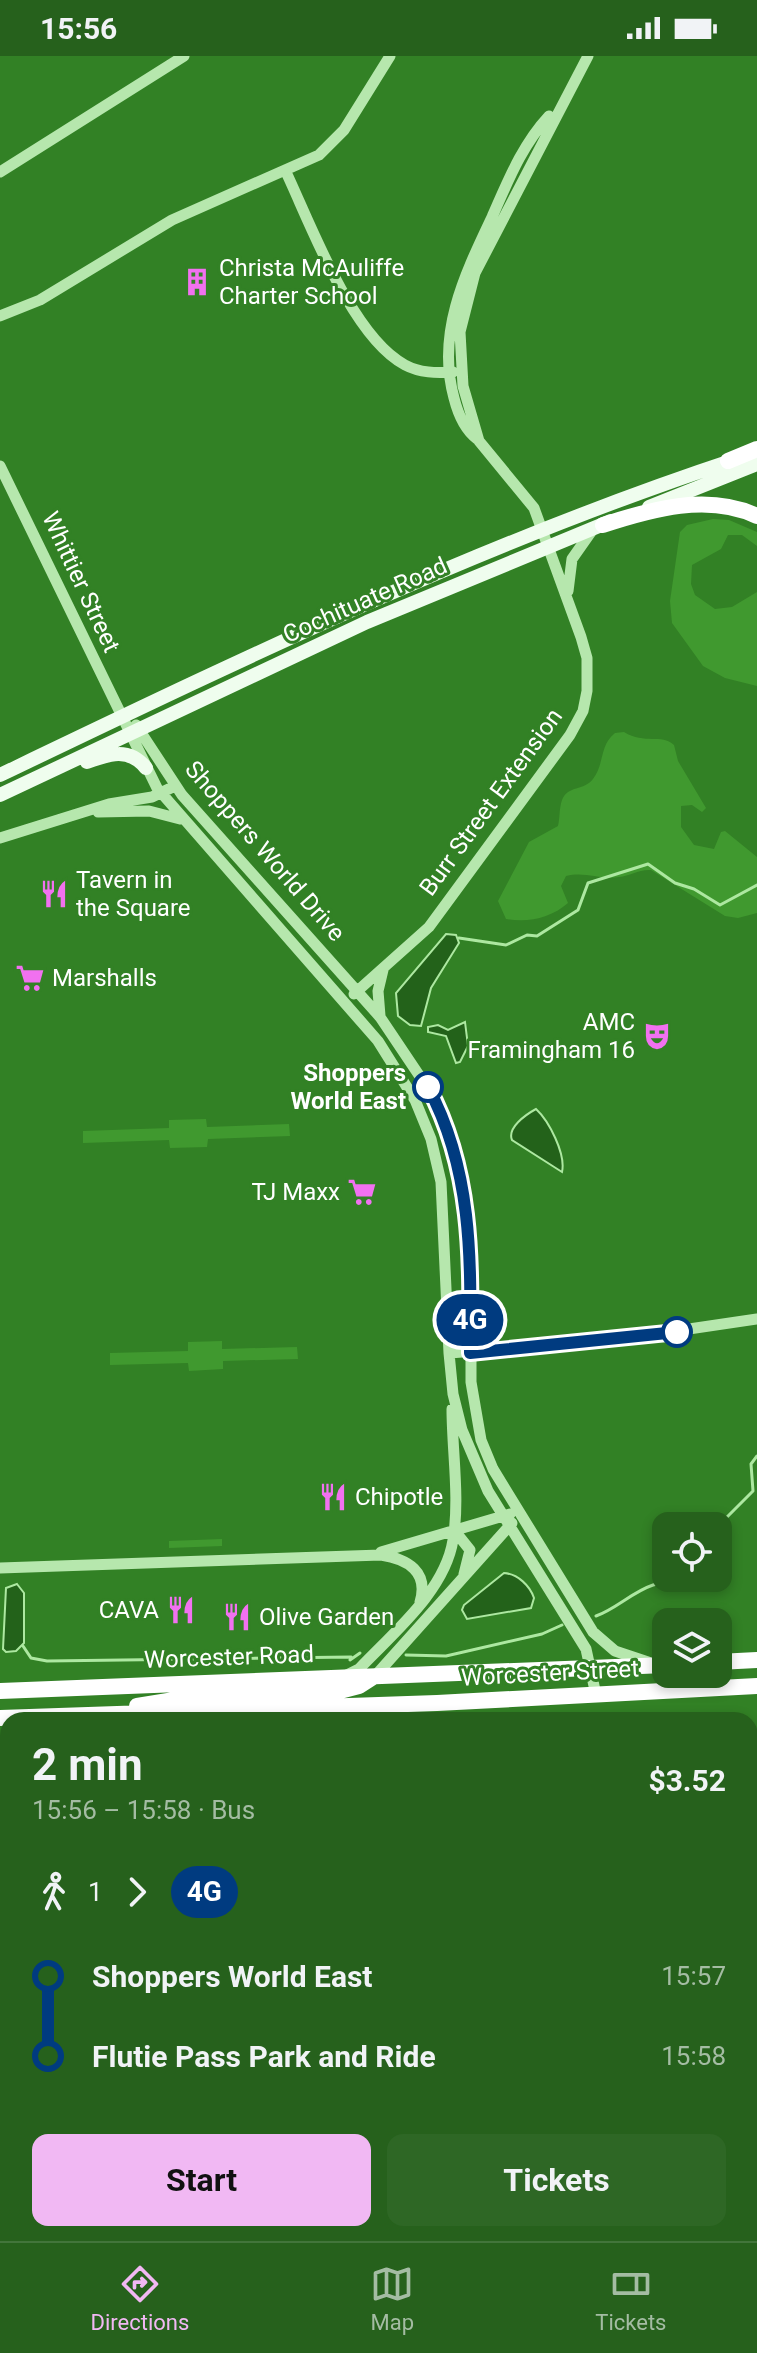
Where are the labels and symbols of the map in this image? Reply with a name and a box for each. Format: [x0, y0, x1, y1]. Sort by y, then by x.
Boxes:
place label: Christa McAuliffe Charter School [219, 254, 404, 310]
building icon: Christa McAuliffe Charter School [182, 267, 212, 297]
street label: Whittier Street [36, 507, 126, 657]
street label: Cochituate Road [279, 551, 451, 649]
street label: Burr Street Extension [414, 703, 568, 901]
street label: Shoppers World Drive [179, 755, 351, 947]
place label: Tavern in the Square [76, 866, 191, 922]
restaurant icon: Tavern in the Square [39, 879, 69, 909]
supermarket icon: Marshalls [15, 963, 45, 993]
place label: Marshalls [52, 964, 157, 992]
place label: AMC Framingham 16 [467, 1008, 635, 1064]
theatre icon: AMC Framingham 16 [642, 1021, 672, 1051]
place label: Shoppers World East [290, 1059, 406, 1115]
marker: Shoppers World East [413, 1072, 443, 1102]
supermarket icon: TJ Maxx [347, 1177, 377, 1207]
place label: TJ Maxx [251, 1178, 340, 1206]
line badge: 4G [434, 1294, 506, 1346]
unlabelled marker [662, 1317, 692, 1347]
restaurant icon: Chipotle [318, 1482, 348, 1512]
place label: Chipotle [355, 1483, 443, 1511]
restaurant icon: CAVA [166, 1595, 196, 1625]
place label: CAVA [99, 1596, 159, 1624]
restaurant icon: Olive Garden [222, 1602, 252, 1632]
place label: Olive Garden [259, 1603, 394, 1631]
street label: Worcester Road [144, 1640, 314, 1674]
street label: Worcester Street [460, 1654, 640, 1692]

